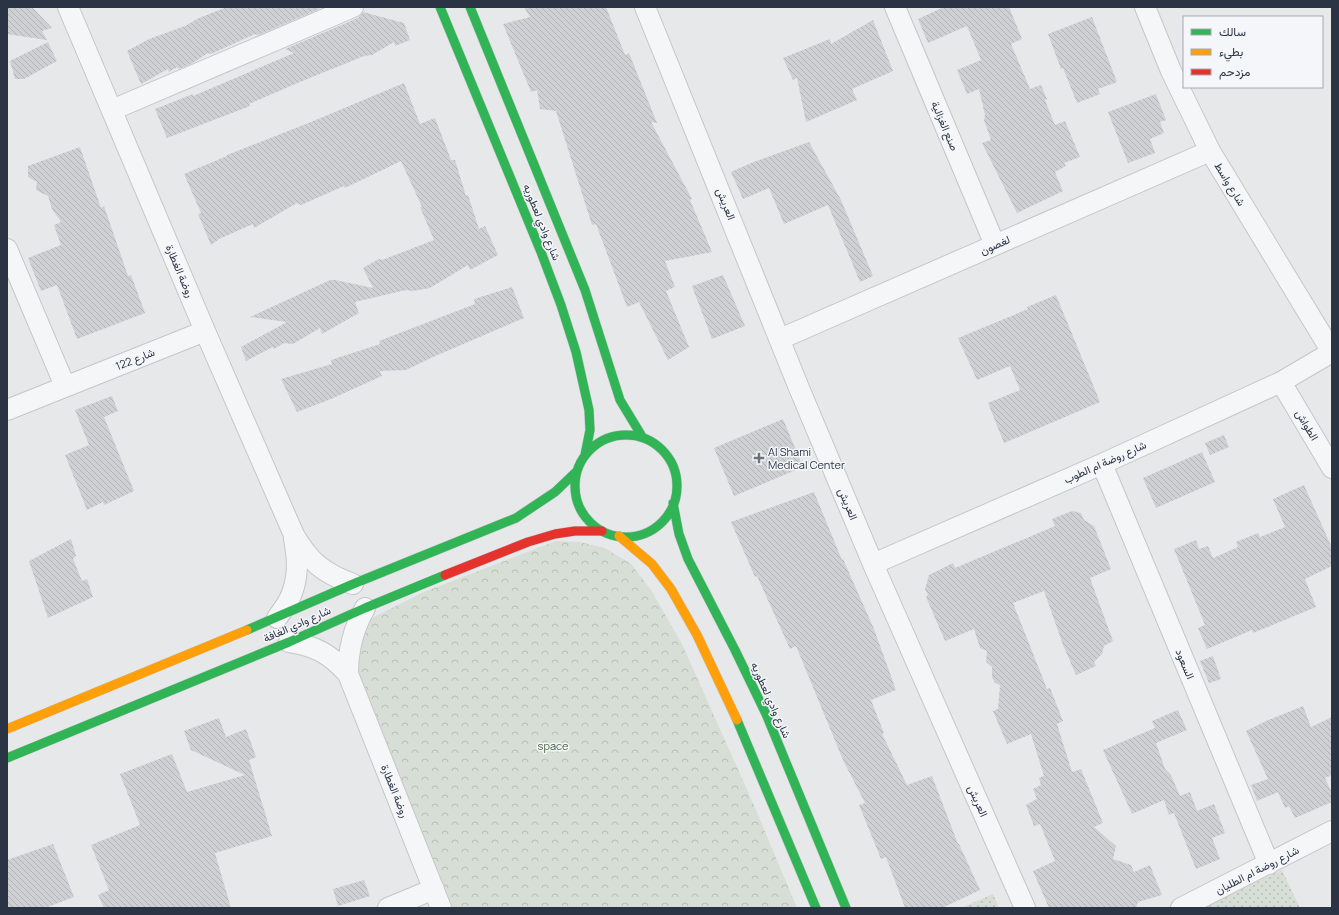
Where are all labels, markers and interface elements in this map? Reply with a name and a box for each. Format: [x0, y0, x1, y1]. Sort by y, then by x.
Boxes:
legend [1183, 16, 1323, 88]
text: سالك [1219, 23, 1246, 40]
text: بطيء [1219, 43, 1243, 62]
text: مزدحم [1219, 63, 1250, 80]
street label: صنع الغزالية [927, 99, 963, 153]
street label: شارع واسط [1211, 159, 1250, 209]
street label: شارع وادي لعطوريه [517, 181, 565, 264]
street label: العريش [713, 186, 740, 222]
street label: لغصون [977, 231, 1012, 258]
street label: روضة الغطارة [163, 242, 198, 300]
street label: شارع 122 [113, 344, 157, 374]
street label: الطواش [1292, 406, 1323, 443]
street label: شارع روضة ام الطوب [1061, 436, 1149, 487]
place label: Al Shami Medical Center [768, 444, 845, 472]
marker: Al Shami Medical Center [753, 452, 765, 464]
street label: العريش [835, 486, 862, 522]
street label: شارع وادي الغافة [261, 602, 335, 648]
street label: السعود [1172, 646, 1199, 681]
street label: شارع وادي لعطوريه [745, 659, 795, 742]
park label: space [538, 738, 569, 753]
street label: روضة الغطارة [378, 762, 413, 820]
street label: العريش [965, 783, 992, 819]
street label: شارع روضة ام الطليان [1212, 842, 1302, 898]

